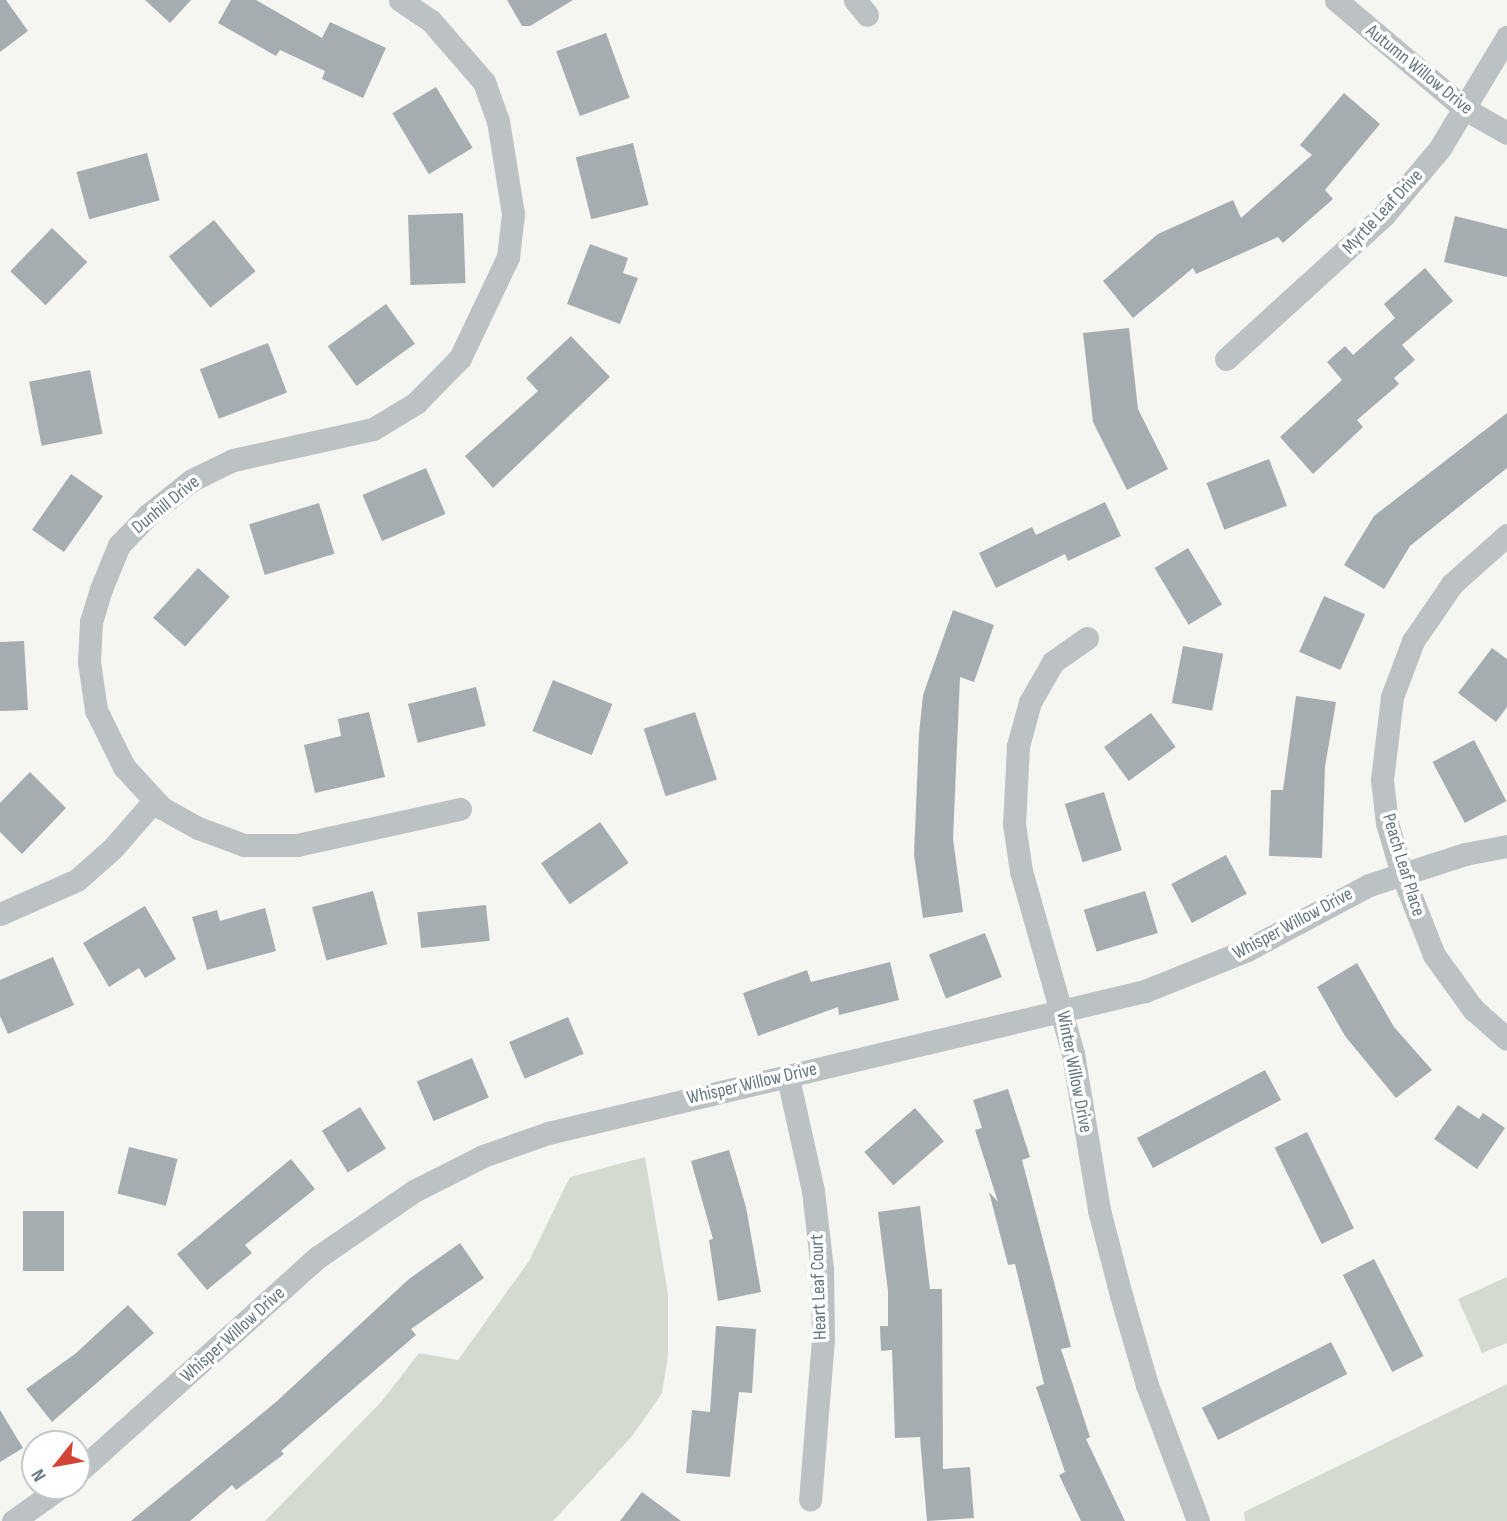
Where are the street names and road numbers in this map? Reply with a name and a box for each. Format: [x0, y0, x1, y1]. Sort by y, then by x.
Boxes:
street label: Autumn Willow Drive [1361, 20, 1477, 120]
street label: Myrtle Leaf Drive [1338, 165, 1428, 259]
street label: Dunhill Drive [128, 471, 204, 539]
street label: Peach Leaf Place [1377, 811, 1429, 919]
street label: Whisper Willow Drive [1229, 883, 1357, 965]
street label: Winter Willow Drive [1051, 1009, 1097, 1135]
street label: Whisper Willow Drive [685, 1058, 819, 1110]
street label: Heart Leaf Court [806, 1234, 832, 1340]
street label: Whisper Willow Drive [176, 1282, 290, 1388]

